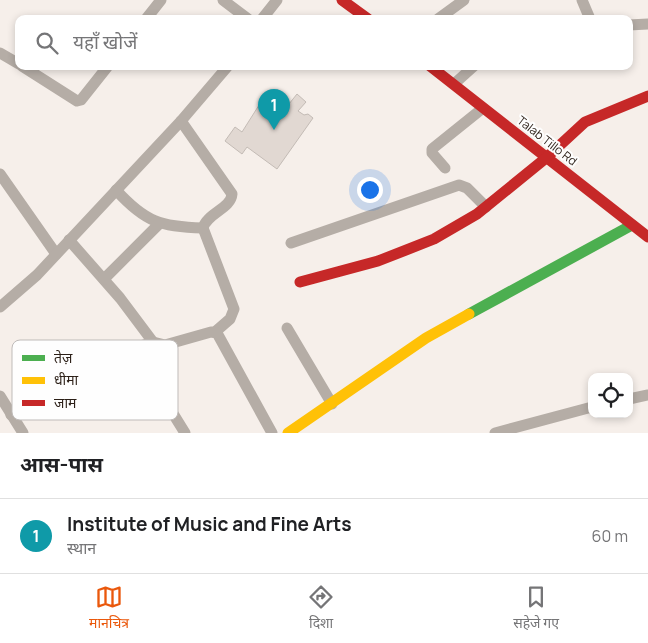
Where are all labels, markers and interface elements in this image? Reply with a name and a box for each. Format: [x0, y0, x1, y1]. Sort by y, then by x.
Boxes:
search box [15, 15, 633, 70]
icon: search [33, 29, 61, 57]
text: यहाँ खोजें [73, 29, 137, 55]
pin: 1 [258, 89, 290, 130]
street label: Talab Tillo Rd [514, 112, 581, 169]
your location [357, 177, 383, 203]
legend [12, 340, 178, 420]
text: तेज़ [54, 348, 73, 367]
text: धीमा [54, 370, 79, 389]
map controls [588, 373, 633, 418]
button: locate [588, 373, 633, 418]
text: जाम [54, 393, 77, 412]
text: आस-पास [20, 450, 103, 478]
text: Institute of Music and Fine Arts [67, 511, 352, 537]
text: 1 [32, 525, 40, 547]
text: 60 m [592, 525, 628, 547]
text: स्थान [67, 537, 96, 559]
tab: मानचित्र [89, 583, 129, 634]
tab: दिशा [307, 583, 335, 634]
tab: सहेजे गए [513, 583, 559, 634]

